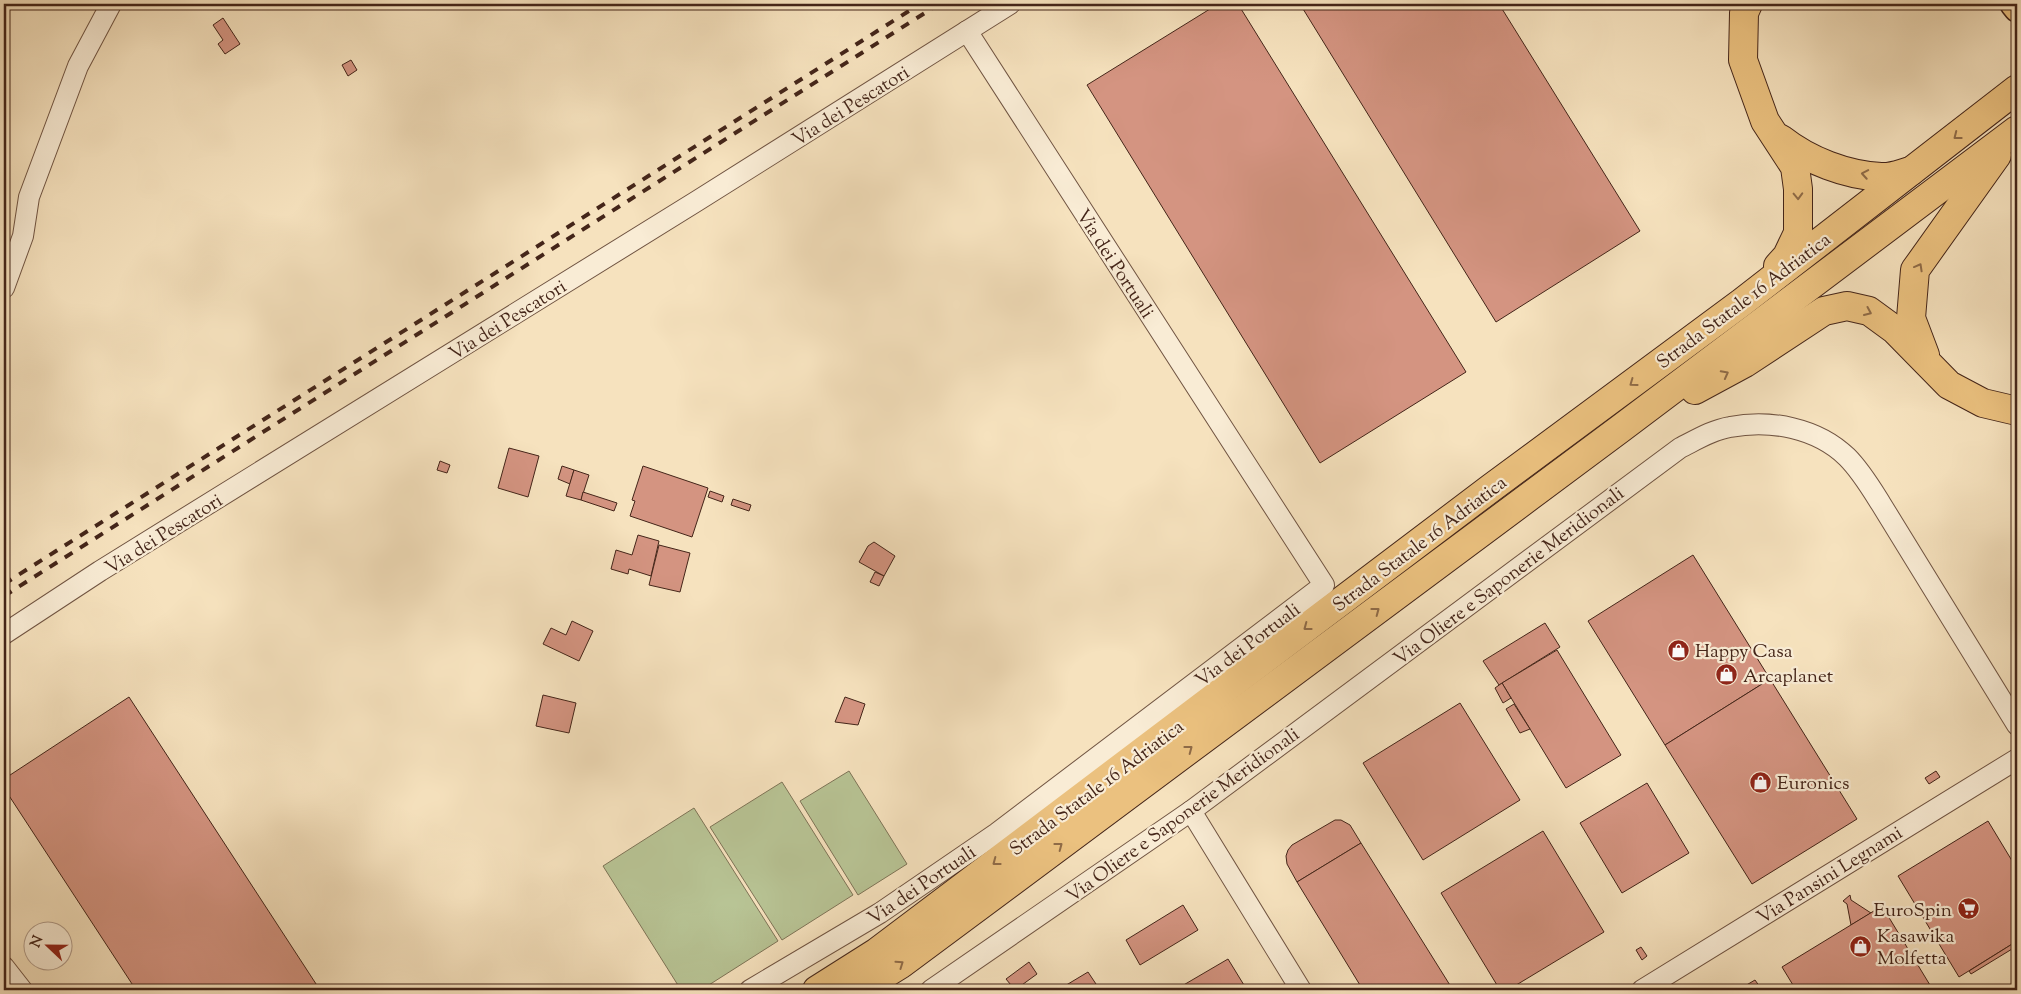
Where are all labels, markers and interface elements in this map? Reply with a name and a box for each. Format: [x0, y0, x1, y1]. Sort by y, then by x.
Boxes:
street label: Via dei Pescatori [787, 60, 915, 154]
one-way arrow [1954, 130, 1963, 138]
one-way arrow [1861, 170, 1870, 180]
one-way arrow [1793, 192, 1804, 200]
street label: Via dei Portuali [1068, 204, 1159, 324]
street label: Strada Statale 16 Adriatica [1652, 227, 1837, 377]
one-way arrow [1913, 263, 1923, 272]
street label: Via dei Pescatori [444, 274, 572, 368]
one-way arrow [1862, 306, 1871, 316]
one-way arrow [1720, 370, 1729, 380]
one-way arrow [1629, 377, 1639, 386]
street label: Strada Statale 16 Adriatica [1328, 470, 1513, 620]
street label: Via Oliere e Saponerie Meridionali [1389, 481, 1630, 673]
street label: Via dei Pescatori [100, 488, 228, 582]
street label: Via dei Portuali [1190, 597, 1307, 695]
one-way arrow [1370, 608, 1379, 616]
one-way arrow [1303, 621, 1313, 630]
shop icon: Happy Casa [1667, 638, 1691, 662]
place label: Happy Casa [1695, 639, 1793, 666]
shop icon: Arcaplanet [1715, 663, 1739, 687]
place label: Arcaplanet [1743, 664, 1834, 691]
street label: Strada Statale 16 Adriatica [1005, 714, 1190, 864]
street label: Via Oliere e Saponerie Meridionali [1061, 722, 1306, 910]
one-way arrow [1183, 746, 1193, 755]
shop icon: Euronics [1749, 770, 1773, 794]
place label: Euronics [1777, 771, 1850, 798]
street label: Via Pansini Legnami [1752, 820, 1908, 932]
street label: Via dei Portuali [863, 840, 982, 932]
one-way arrow [1053, 843, 1063, 852]
one-way arrow [992, 856, 1002, 865]
supermarket icon: EuroSpin [1956, 897, 1980, 921]
place label: EuroSpin [1874, 898, 1952, 925]
north arrow [22, 922, 72, 972]
place label: Kasawika Molfetta [1877, 924, 1954, 973]
text: N [26, 933, 49, 951]
shop icon: Kasawika Molfetta [1849, 934, 1873, 958]
one-way arrow [894, 961, 904, 970]

